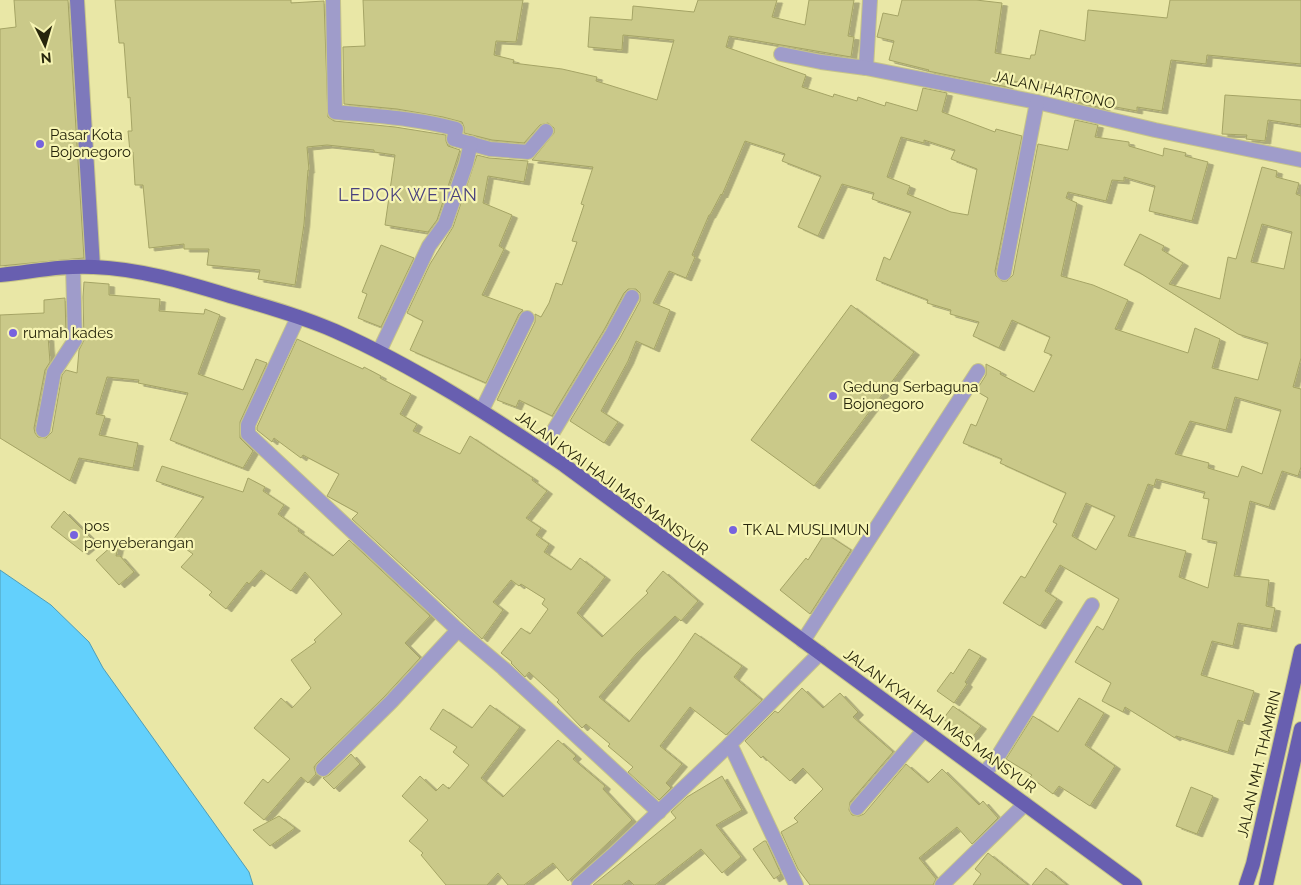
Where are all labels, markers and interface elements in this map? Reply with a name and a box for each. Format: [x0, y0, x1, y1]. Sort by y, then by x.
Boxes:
north arrow [20, 20, 70, 70]
text: N [40, 50, 52, 66]
street label: JALAN HARTONO [991, 67, 1117, 113]
place label: Pasar Kota Bojonegoro [50, 126, 131, 161]
marker: Pasar Kota Bojonegoro [34, 138, 46, 150]
district label: LEDOK WETAN [338, 184, 478, 205]
place label: rumah kades [23, 324, 113, 342]
marker: rumah kades [7, 327, 19, 339]
place label: Gedung Serbaguna Bojonegoro [843, 378, 978, 413]
marker: Gedung Serbaguna Bojonegoro [827, 390, 839, 402]
street label: JALAN KYAI HAJI MAS MANSYUR [512, 407, 712, 559]
place label: pos penyeberangan [84, 517, 194, 552]
place label: TK AL MUSLIMUN [743, 521, 869, 539]
marker: TK AL MUSLIMUN [727, 524, 739, 536]
marker: pos penyeberangan [68, 529, 80, 541]
street label: JALAN KYAI HAJI MAS MANSYUR [840, 645, 1040, 797]
street label: JALAN MH. THAMRIN [1233, 689, 1285, 839]

